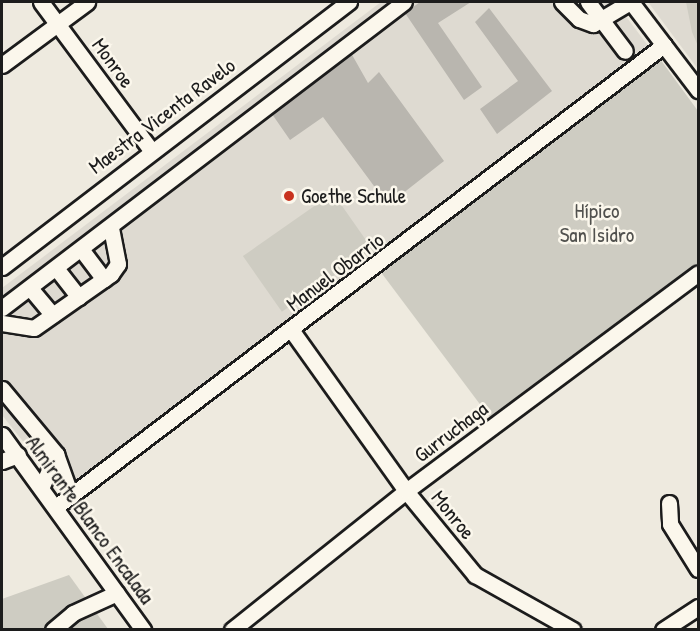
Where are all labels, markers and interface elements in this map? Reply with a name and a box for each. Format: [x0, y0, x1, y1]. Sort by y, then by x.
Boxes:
street label: Monroe [87, 33, 139, 93]
street label: Maestra Vicenta Ravelo [84, 53, 240, 179]
place label: Goethe Schule [301, 183, 406, 209]
marker: Goethe Schule [282, 189, 296, 203]
park label: Hípico San Isidro [560, 198, 634, 248]
street label: Manuel Obarrio [281, 227, 389, 317]
street label: Gurruchaga [409, 396, 493, 468]
street label: Almirante Blanco Encalada [20, 431, 160, 609]
street label: Monroe [426, 486, 480, 544]

